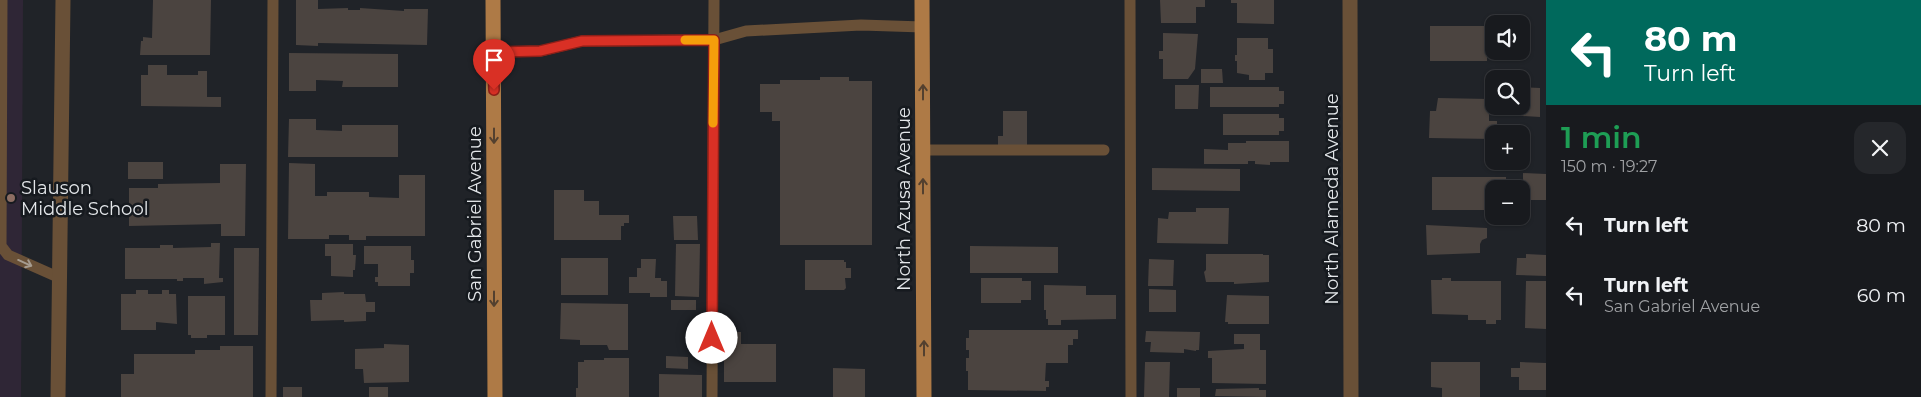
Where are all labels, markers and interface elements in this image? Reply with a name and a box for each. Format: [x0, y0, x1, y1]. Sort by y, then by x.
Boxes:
map controls [1485, 15, 1530, 225]
button: sound [1485, 15, 1530, 60]
text: 80 m [1644, 17, 1738, 60]
icon: left [1561, 20, 1626, 85]
pin [473, 39, 515, 90]
icon: arrive [480, 46, 508, 74]
text: Turn left [1644, 60, 1736, 87]
button: search [1485, 70, 1530, 115]
one-way arrow [918, 84, 928, 100]
street label: North Alameda Avenue [1321, 93, 1343, 305]
street label: North Azusa Avenue [893, 107, 915, 291]
text: 1 min [1561, 119, 1642, 156]
button: close [1854, 122, 1906, 174]
button: + [1485, 125, 1530, 170]
street label: San Gabriel Avenue [464, 126, 486, 302]
one-way arrow [489, 128, 499, 144]
text: 150 m · 19:27 [1561, 157, 1657, 176]
place label: Slauson Middle School [21, 177, 149, 220]
one-way arrow [918, 178, 928, 194]
button: − [1485, 180, 1530, 225]
marker: Slauson Middle School [5, 192, 17, 204]
icon: left [1561, 211, 1589, 239]
text: Turn left [1604, 214, 1689, 237]
text: 80 m [1856, 214, 1906, 237]
one-way arrow [17, 258, 32, 268]
text: Turn left [1604, 274, 1689, 297]
icon: left [1561, 281, 1589, 309]
text: 60 m [1857, 284, 1906, 307]
one-way arrow [489, 290, 499, 306]
text: San Gabriel Avenue [1604, 297, 1760, 316]
position arrow [685, 311, 737, 363]
one-way arrow [919, 341, 929, 357]

